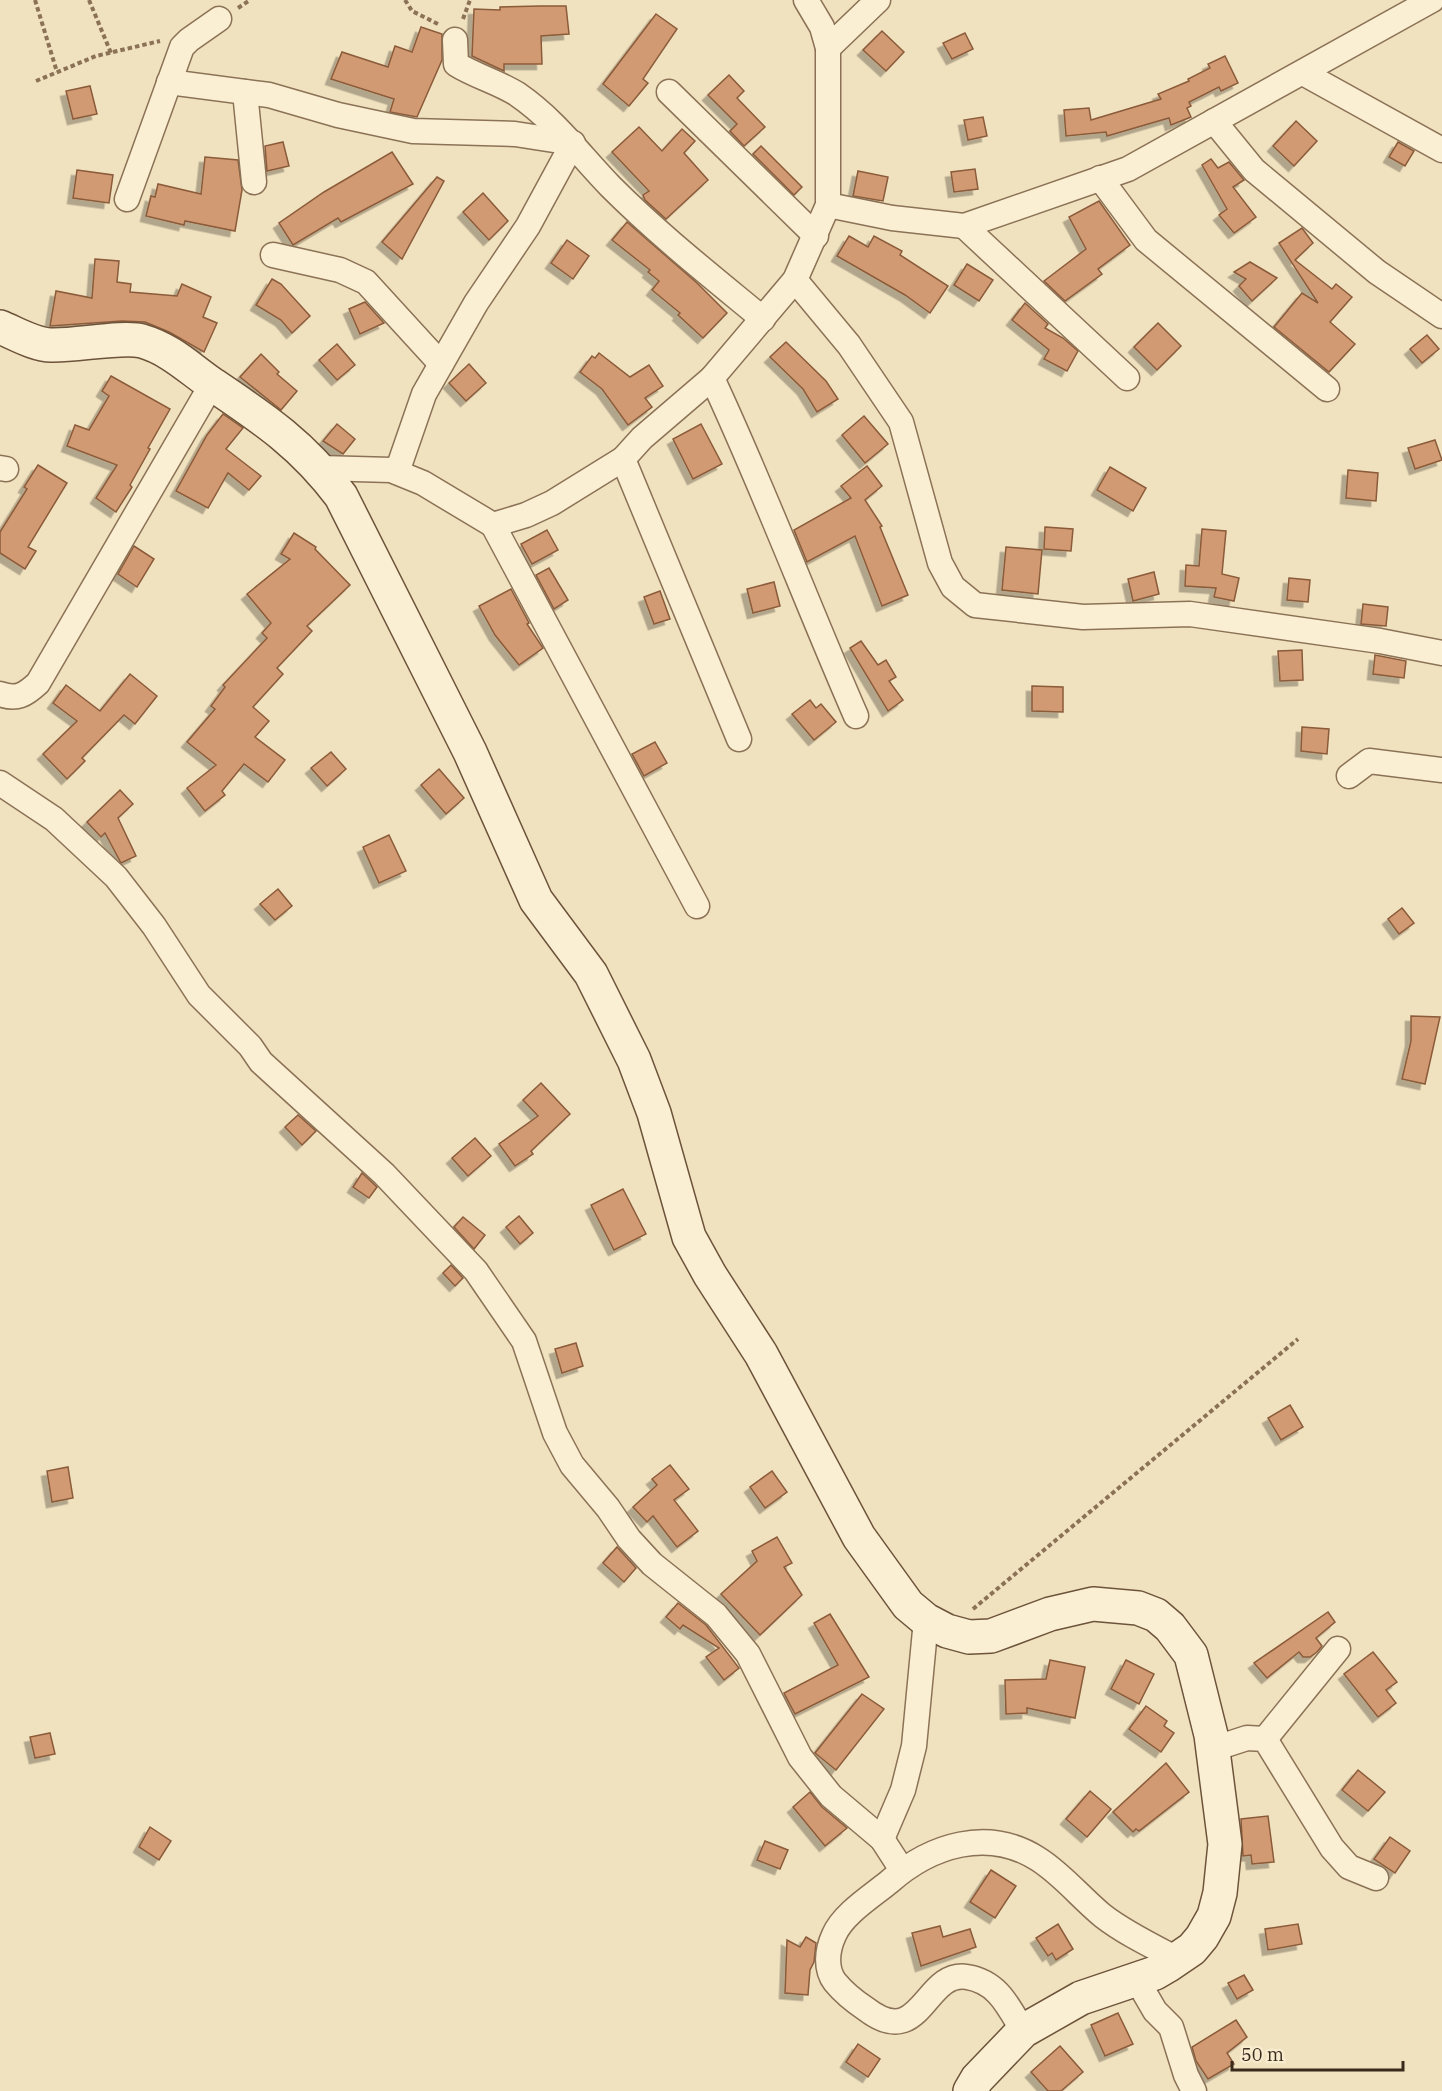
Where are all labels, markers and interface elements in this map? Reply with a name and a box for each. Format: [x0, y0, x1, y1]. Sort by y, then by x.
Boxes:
scale bar [1232, 2034, 1403, 2072]
text: 50 m [1241, 2043, 1284, 2066]

